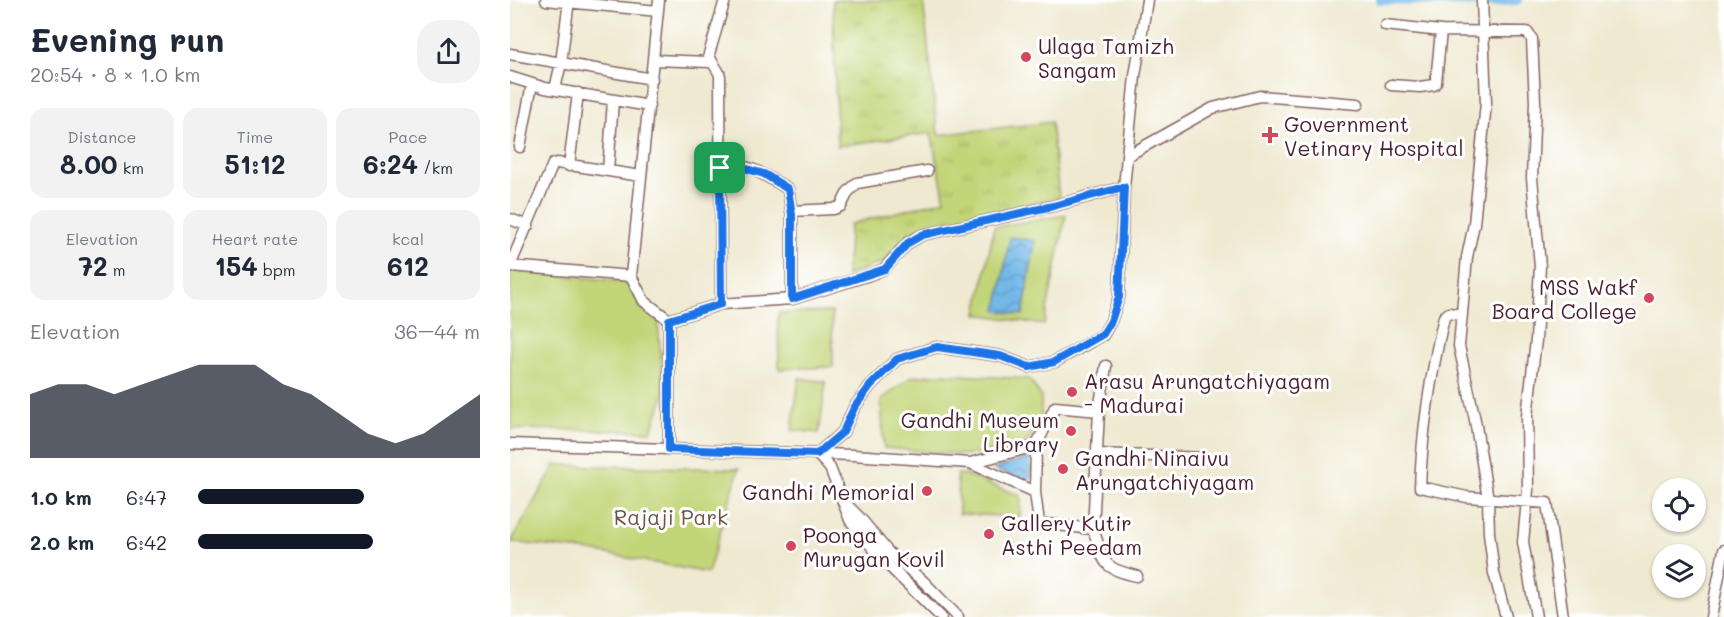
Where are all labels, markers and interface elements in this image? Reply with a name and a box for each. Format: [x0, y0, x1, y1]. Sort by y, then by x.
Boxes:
text: Evening run [30, 17, 224, 60]
button: share [417, 20, 480, 83]
place label: Ulaga Tamizh Sangam [1038, 32, 1174, 83]
marker: Ulaga Tamizh Sangam [1019, 50, 1033, 64]
text: 20:54 · 8 × 1.0 km [30, 61, 200, 87]
place label: Government Vetinary Hospital [1284, 110, 1464, 161]
text: Distance [68, 126, 136, 147]
text: Time [237, 126, 273, 147]
text: Pace [388, 126, 428, 147]
marker: Government Vetinary Hospital [1261, 126, 1279, 144]
pin [694, 142, 745, 193]
text: 8.00 [60, 147, 118, 181]
text: 51:12 [225, 147, 286, 181]
text: 6:24 [363, 147, 418, 181]
icon: arrive [703, 151, 736, 184]
text: km [118, 157, 144, 178]
text: /km [418, 157, 453, 178]
text: Elevation [66, 228, 138, 249]
text: Heart rate [212, 228, 298, 249]
text: kcal [392, 228, 424, 249]
text: 72 [79, 249, 108, 283]
text: 154 [214, 249, 258, 283]
text: 612 [387, 249, 429, 283]
text: m [108, 259, 125, 280]
text: bpm [258, 259, 296, 280]
place label: MSS Wakf Board College [1492, 273, 1638, 324]
marker: MSS Wakf Board College [1642, 291, 1656, 305]
text: Elevation [30, 318, 120, 344]
text: 36–44 m [394, 318, 480, 344]
place label: Arasu Arungatchiyagam - Madurai [1084, 367, 1330, 418]
marker: Arasu Arungatchiyagam - Madurai [1065, 385, 1079, 399]
place label: Gandhi Museum Library [901, 406, 1059, 457]
marker: Gandhi Museum Library [1064, 424, 1078, 438]
place label: Gandhi Ninaivu Arungatchiyagam [1075, 444, 1254, 495]
marker: Gandhi Ninaivu Arungatchiyagam [1056, 462, 1070, 476]
place label: Gandhi Memorial [742, 478, 915, 505]
map controls [1652, 478, 1706, 598]
button: locate [1652, 478, 1706, 532]
text: 1.0 km [30, 484, 92, 510]
text: 6:47 [126, 484, 167, 510]
marker: Gandhi Memorial [920, 484, 934, 498]
park label: Rajaji Park [614, 503, 728, 530]
place label: Gallery Kutir Asthi Peedam [1001, 509, 1142, 560]
place label: Poonga Murugan Kovil [803, 521, 945, 572]
marker: Gallery Kutir Asthi Peedam [982, 527, 996, 541]
text: 2.0 km [30, 529, 94, 555]
text: 6:42 [126, 529, 167, 555]
marker: Poonga Murugan Kovil [784, 539, 798, 553]
button: layers [1652, 544, 1706, 598]

